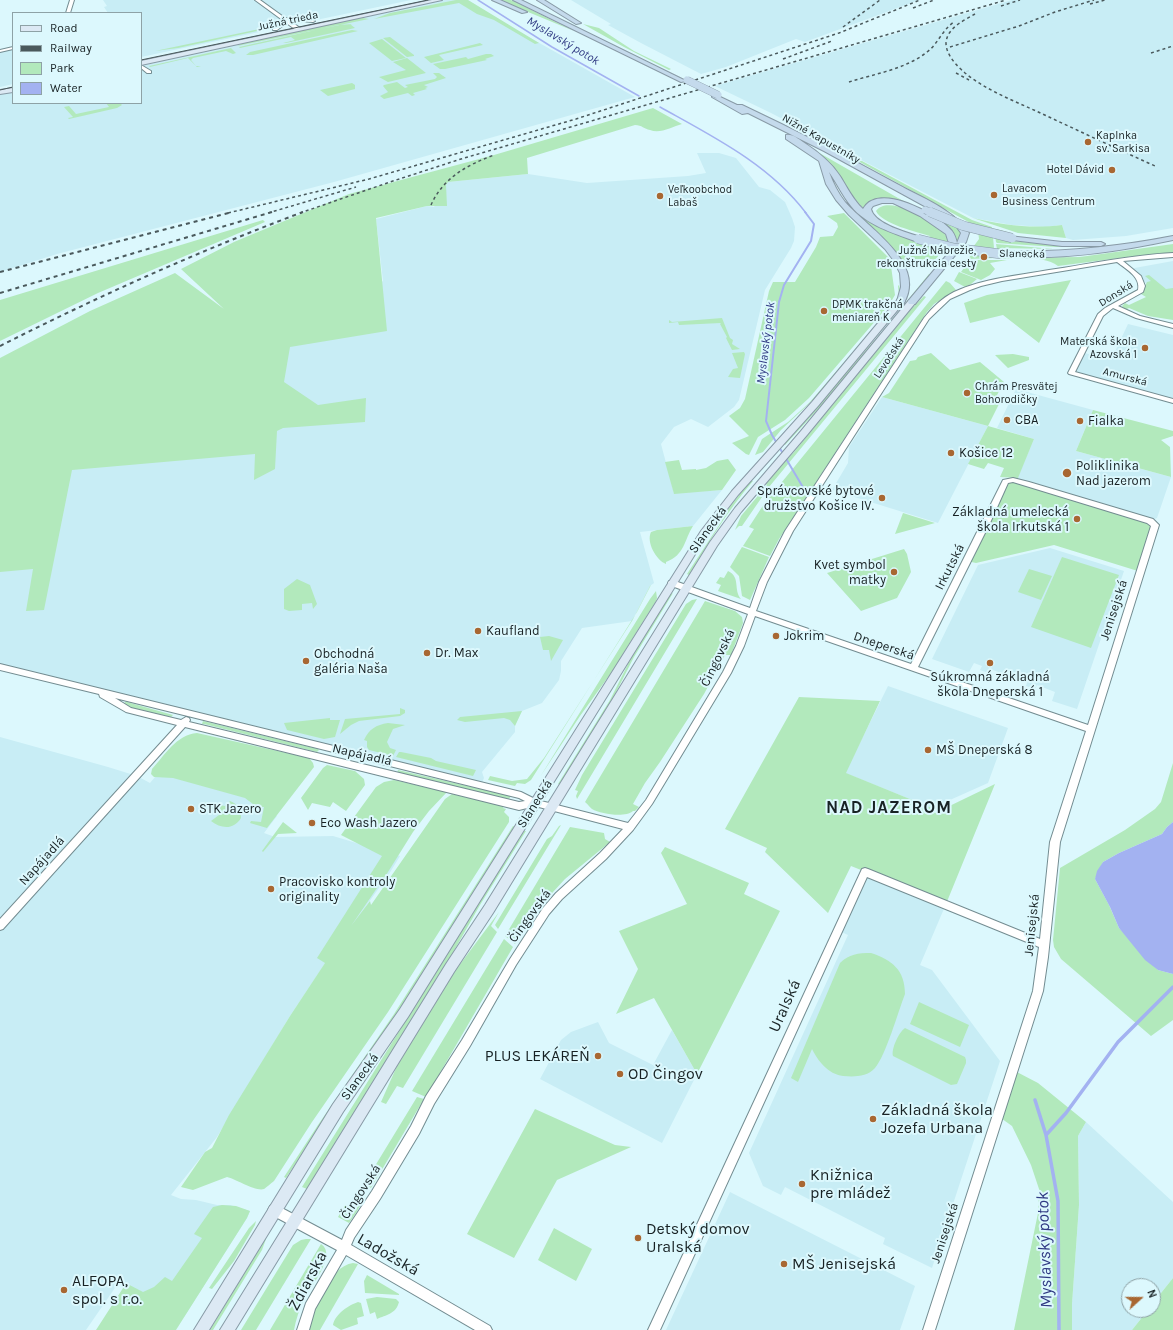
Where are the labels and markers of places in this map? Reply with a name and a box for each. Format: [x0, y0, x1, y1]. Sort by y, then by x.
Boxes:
place label: Kaplnka sv. Sarkisa [1096, 129, 1150, 155]
marker: Kaplnka sv. Sarkisa [1083, 137, 1093, 147]
place label: Hotel Dávid [1047, 163, 1104, 177]
marker: Hotel Dávid [1107, 165, 1117, 175]
place label: Lavacom Business Centrum [1002, 182, 1095, 208]
place label: Veľkoobchod Labaš [668, 183, 732, 209]
marker: Lavacom Business Centrum [989, 190, 999, 200]
marker: Veľkoobchod Labaš [655, 191, 665, 201]
place label: Južné Nábrežie, rekonštrukcia cesty [877, 244, 976, 270]
marker: Južné Nábrežie, rekonštrukcia cesty [979, 252, 989, 262]
place label: DPMK trakčná meniareň K [832, 298, 903, 324]
marker: DPMK trakčná meniareň K [819, 306, 829, 316]
place label: Materská škola Azovská 1 [1060, 335, 1137, 361]
marker: Materská škola Azovská 1 [1140, 343, 1150, 353]
place label: Chrám Presvätej Bohorodičky [975, 380, 1058, 406]
marker: Chrám Presvätej Bohorodičky [962, 388, 972, 398]
place label: CBA [1015, 412, 1039, 428]
place label: Fialka [1088, 413, 1124, 429]
marker: CBA [1002, 415, 1012, 425]
marker: Fialka [1075, 416, 1085, 426]
place label: Košice 12 [959, 445, 1013, 461]
marker: Košice 12 [946, 448, 956, 458]
place label: Poliklinika Nad jazerom [1076, 458, 1151, 489]
marker: Poliklinika Nad jazerom [1061, 467, 1073, 479]
place label: Správcovské bytové družstvo Košice IV. [757, 483, 874, 514]
marker: Správcovské bytové družstvo Košice IV. [877, 493, 887, 503]
place label: Základná umelecká škola Irkutská 1 [952, 504, 1069, 535]
marker: Základná umelecká škola Irkutská 1 [1072, 514, 1082, 524]
place label: Kvet symbol matky [814, 557, 886, 588]
marker: Kvet symbol matky [889, 567, 899, 577]
place label: Kaufland [486, 623, 540, 639]
marker: Kaufland [473, 626, 483, 636]
place label: Jokrim [784, 628, 824, 644]
marker: Jokrim [771, 631, 781, 641]
place label: Dr. Max [435, 645, 479, 661]
place label: Obchodná galéria Naša [314, 646, 388, 677]
marker: Dr. Max [422, 648, 432, 658]
marker: Obchodná galéria Naša [301, 656, 311, 666]
marker: Súkromná základná škola Dneperská 1 [985, 658, 995, 668]
place label: Súkromná základná škola Dneperská 1 [930, 669, 1050, 700]
place label: MŠ Dneperská 8 [936, 742, 1032, 758]
marker: MŠ Dneperská 8 [923, 745, 933, 755]
place label: STK Jazero [199, 801, 261, 817]
marker: STK Jazero [186, 804, 196, 814]
place label: Eco Wash Jazero [320, 815, 417, 831]
marker: Eco Wash Jazero [307, 818, 317, 828]
place label: Pracovisko kontroly originality [279, 874, 395, 905]
marker: Pracovisko kontroly originality [266, 884, 276, 894]
place label: PLUS LEKÁREŇ [485, 1046, 590, 1066]
marker: PLUS LEKÁREŇ [593, 1051, 603, 1061]
place label: OD Čingov [628, 1064, 703, 1084]
marker: OD Čingov [615, 1069, 625, 1079]
place label: Základná škola Jozefa Urbana [881, 1100, 993, 1138]
marker: Základná škola Jozefa Urbana [868, 1114, 878, 1124]
place label: Knižnica pre mládež [810, 1165, 891, 1203]
marker: Knižnica pre mládež [797, 1179, 807, 1189]
place label: Detský domov Uralská [646, 1219, 749, 1257]
marker: Detský domov Uralská [633, 1233, 643, 1243]
place label: MŠ Jenisejská [792, 1254, 896, 1274]
marker: MŠ Jenisejská [779, 1259, 789, 1269]
place label: ALFOPA, spol. s r.o. [72, 1271, 142, 1309]
marker: ALFOPA, spol. s r.o. [59, 1285, 69, 1295]

